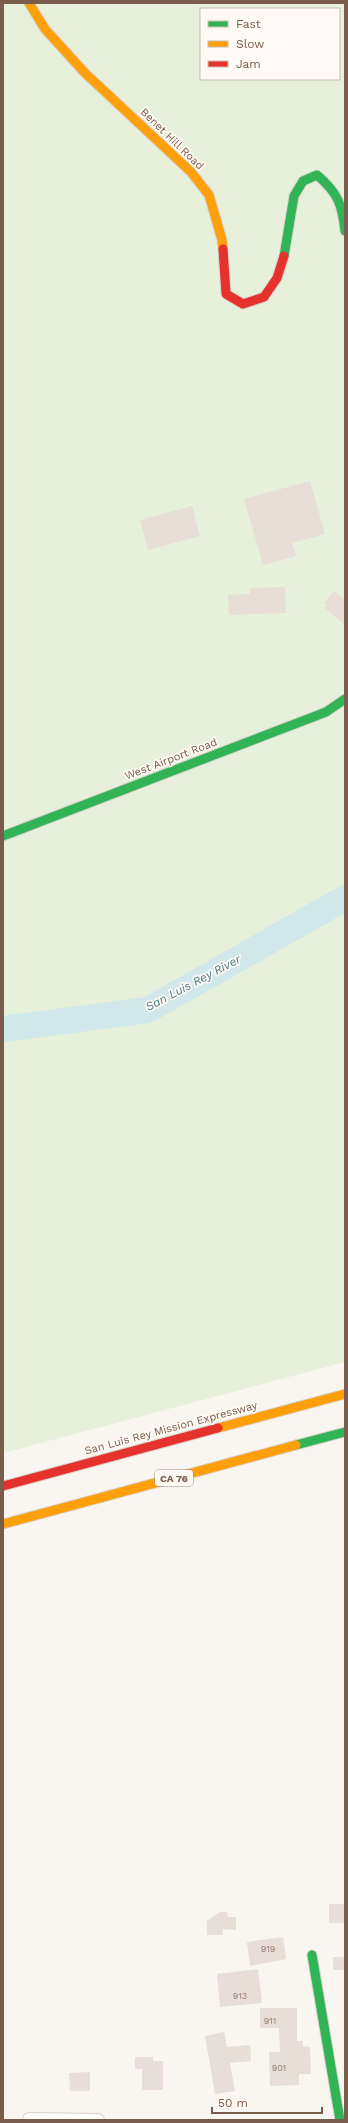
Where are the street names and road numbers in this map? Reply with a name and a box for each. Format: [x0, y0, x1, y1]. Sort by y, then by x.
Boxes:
street label: Benet Hill Road [138, 106, 206, 172]
street label: West Airport Road [123, 735, 219, 783]
street label: San Luis Rey Mission Expressway [83, 1399, 259, 1457]
road number: CA 76 [155, 1470, 193, 1486]

